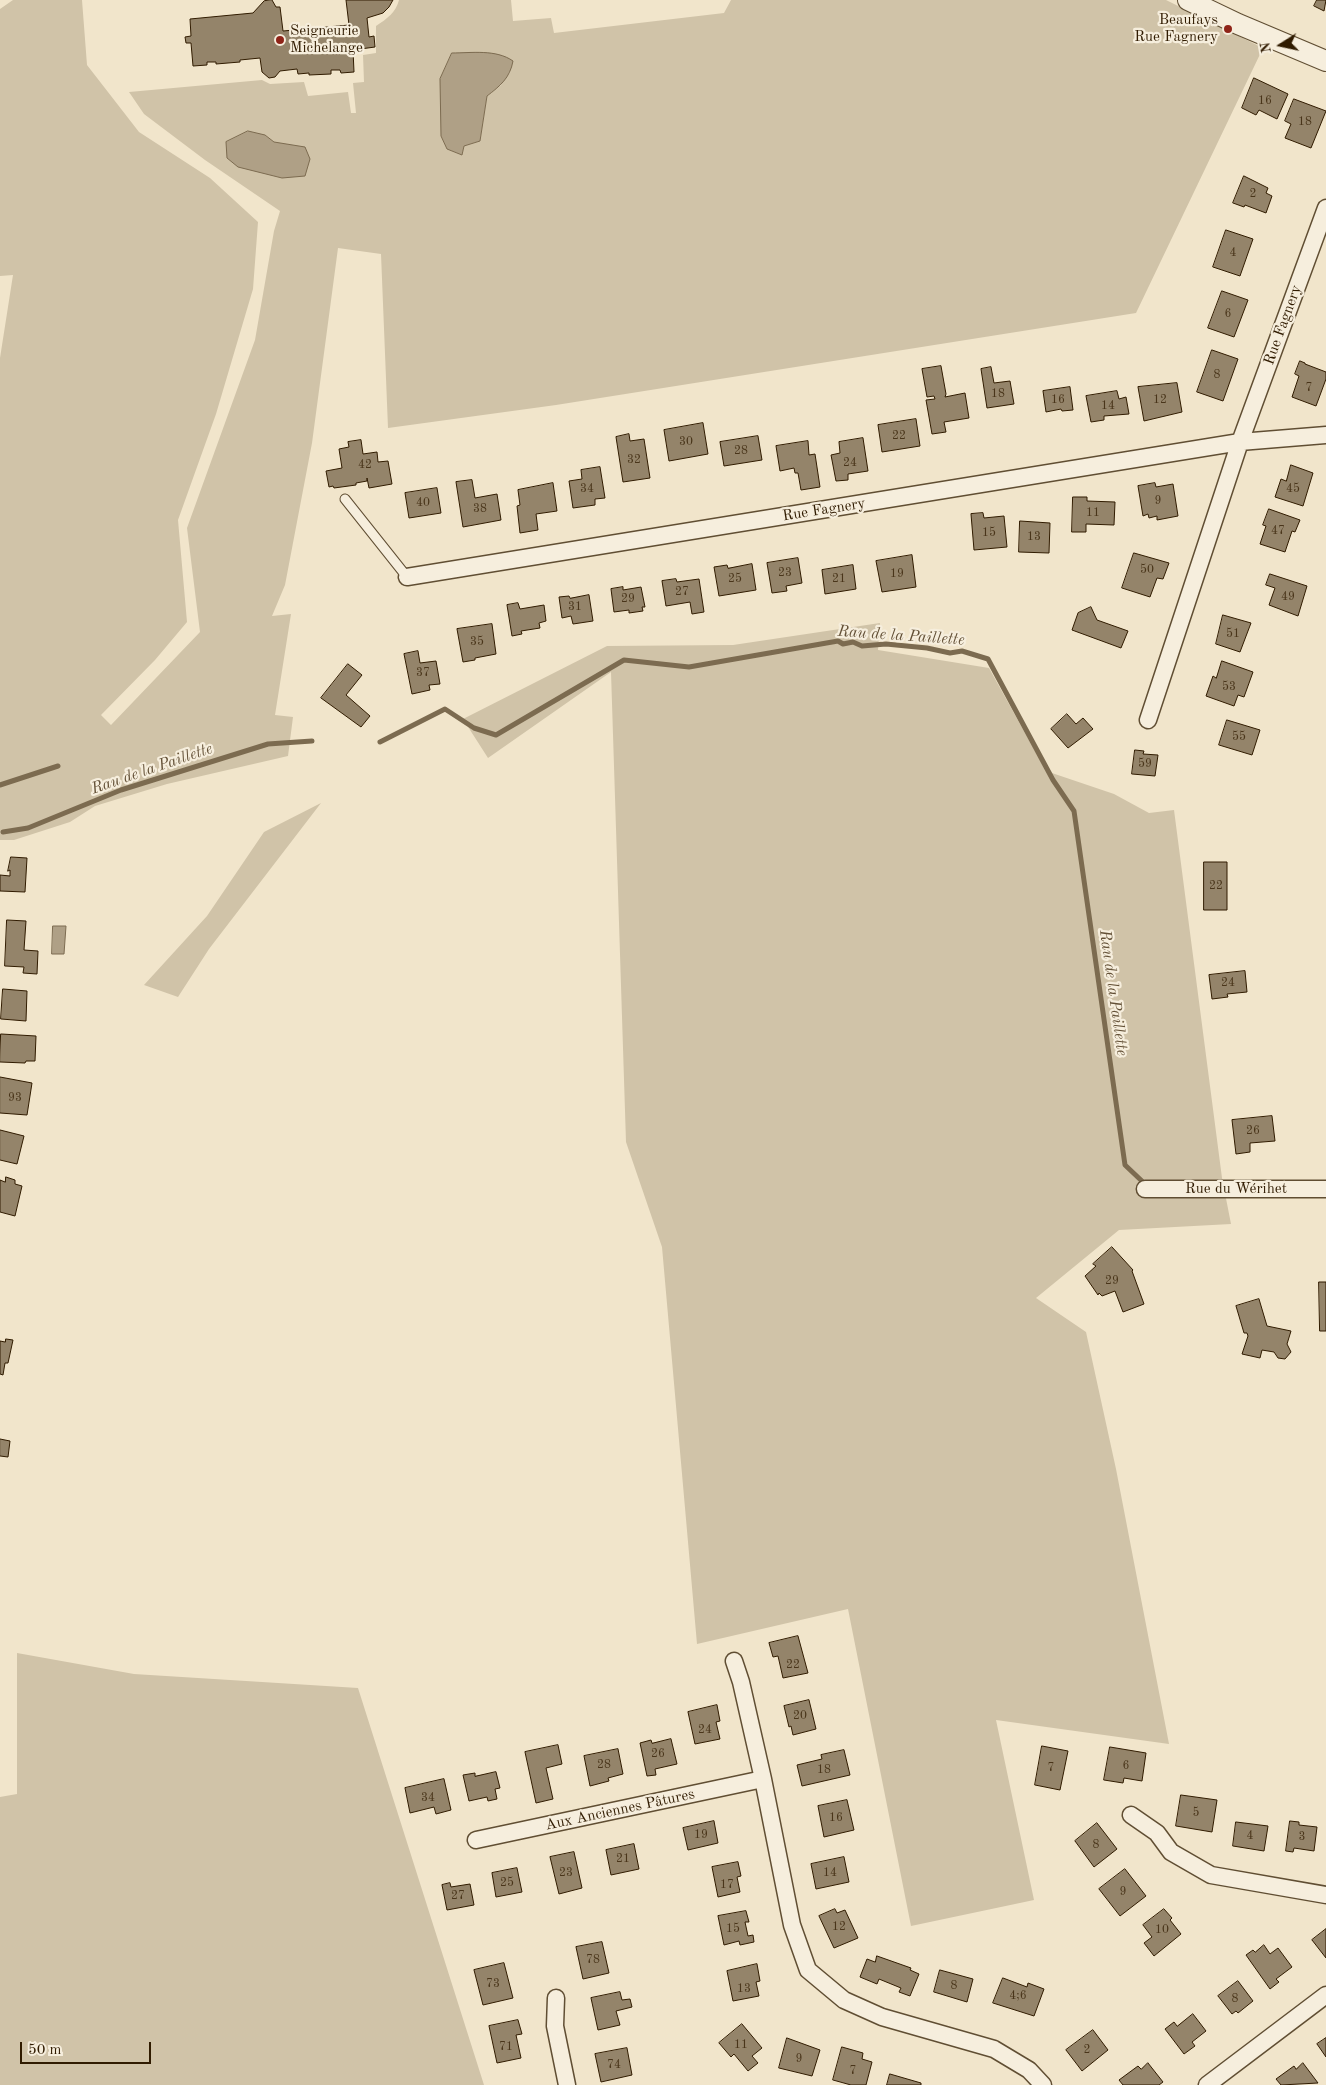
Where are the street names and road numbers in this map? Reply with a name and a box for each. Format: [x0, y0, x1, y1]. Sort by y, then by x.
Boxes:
street label: Rue Fagnery [1260, 283, 1306, 367]
street label: Rue Fagnery [781, 495, 867, 525]
street label: Rue du Wérihet [1185, 1180, 1287, 1198]
street label: Aux Anciennes Pâtures [544, 1785, 696, 1835]

